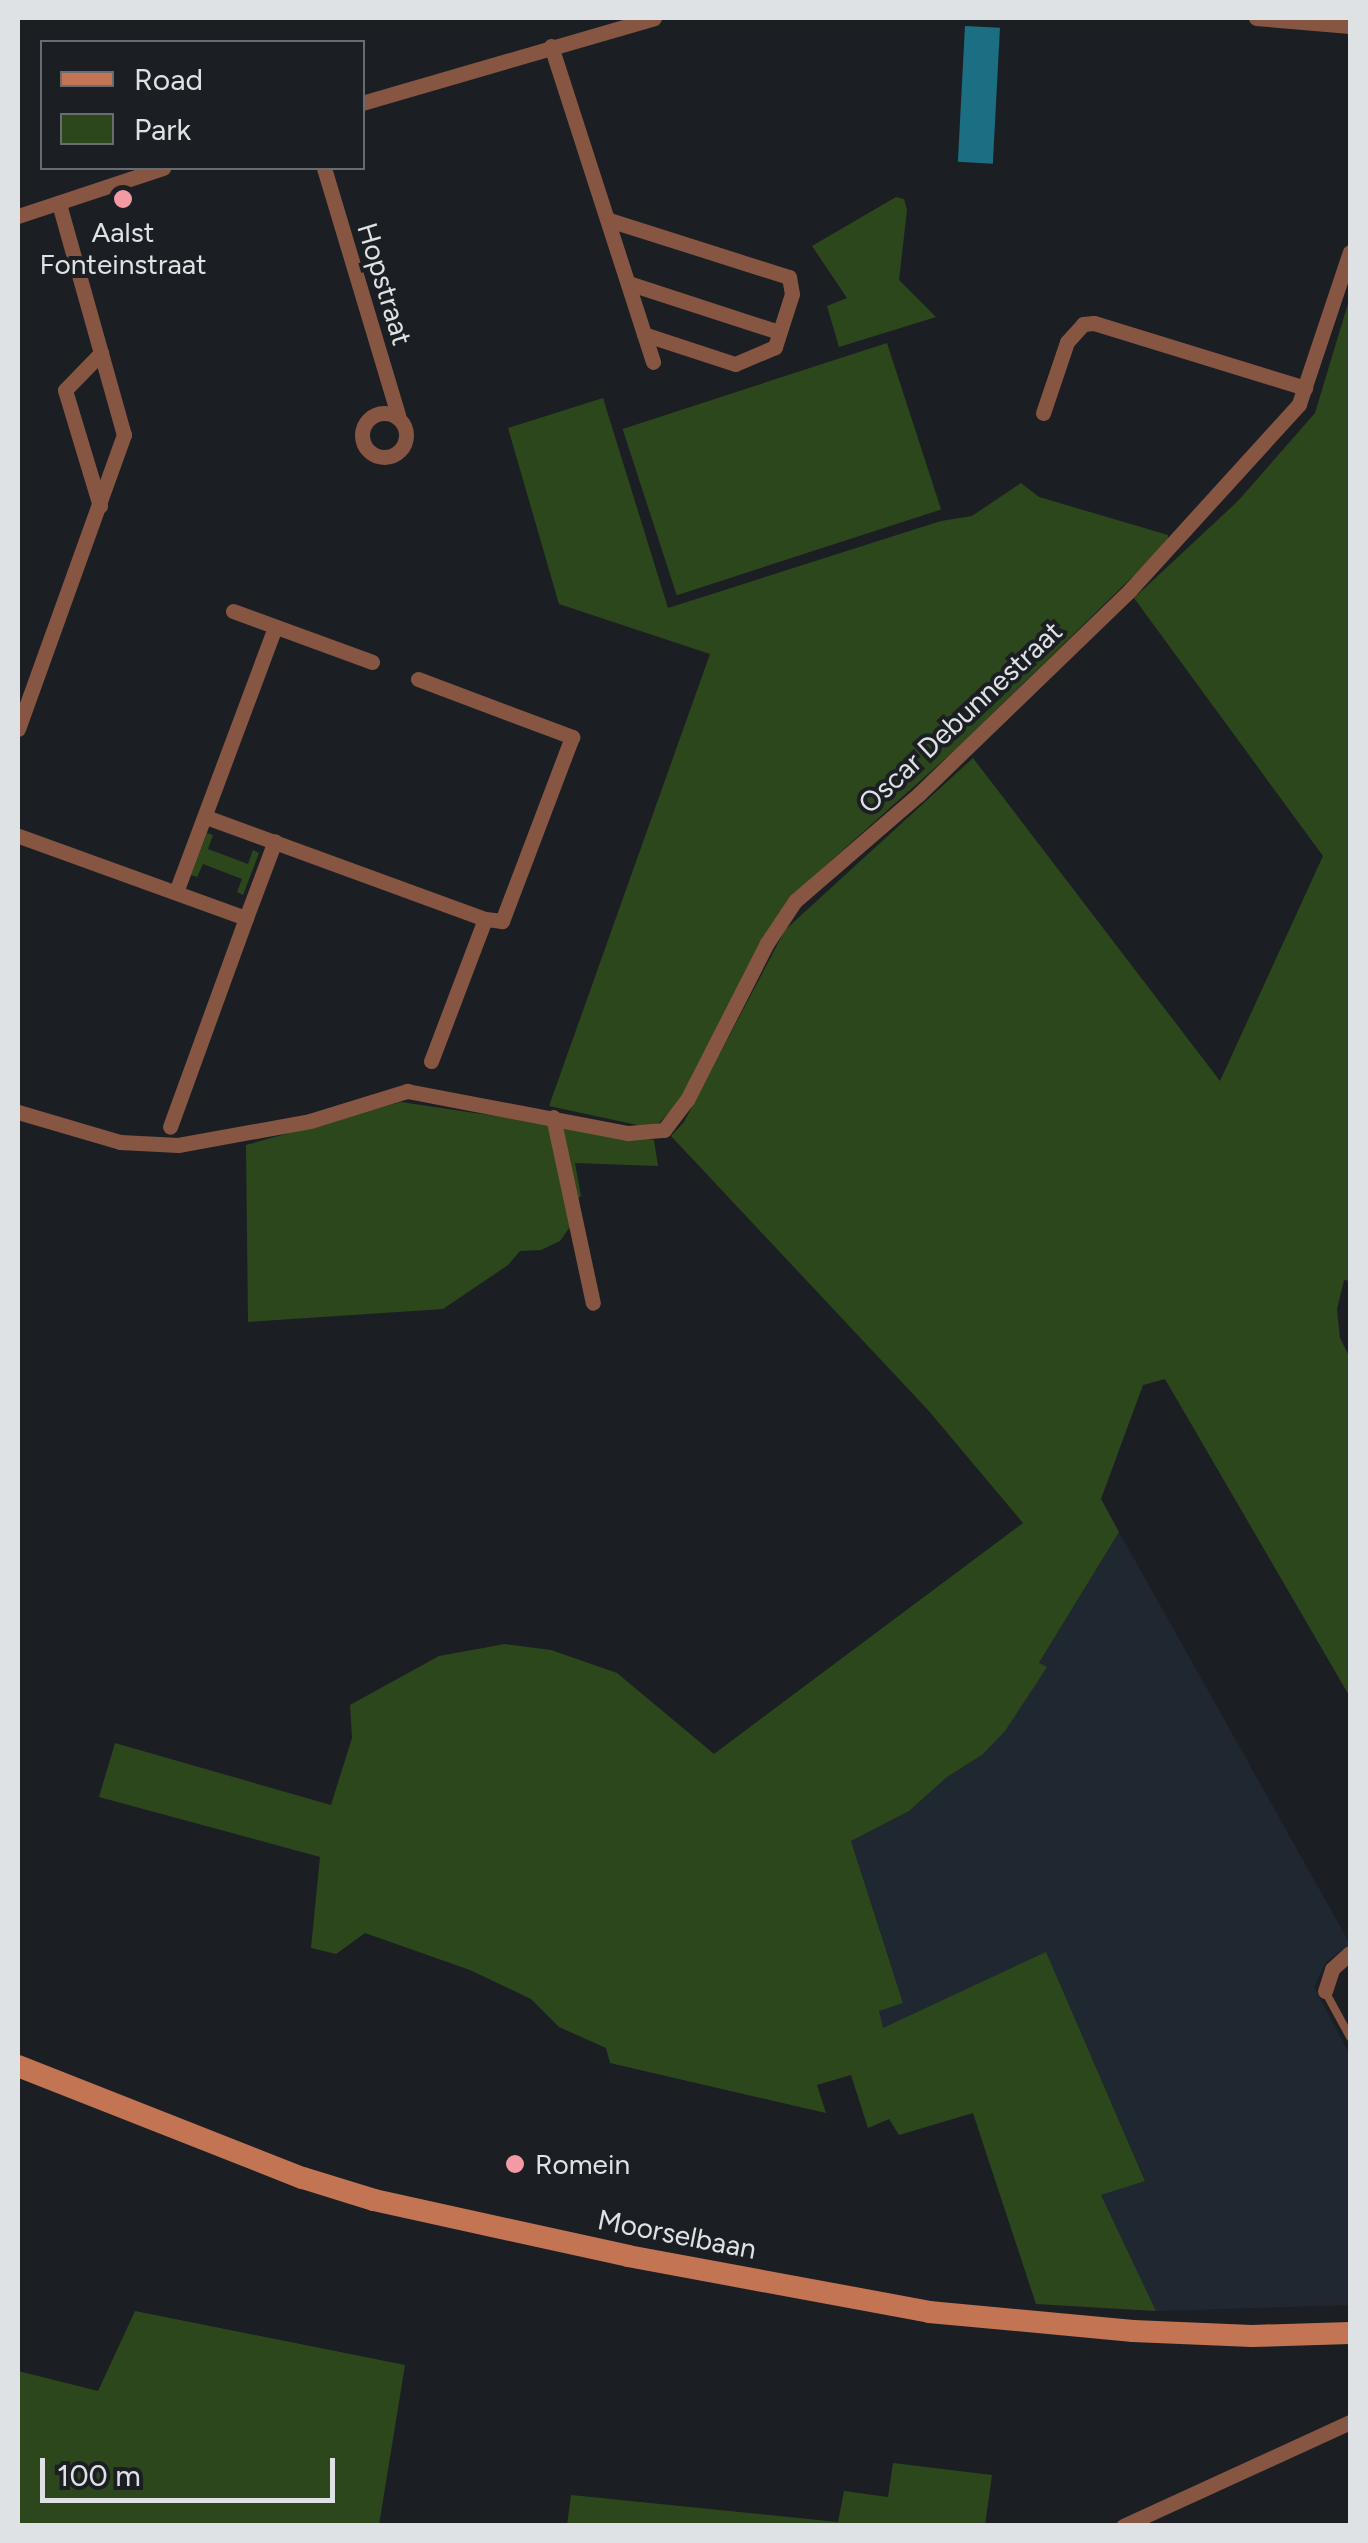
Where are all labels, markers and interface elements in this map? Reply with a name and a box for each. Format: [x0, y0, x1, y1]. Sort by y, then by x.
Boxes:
legend [40, 40, 365, 170]
text: Road [134, 61, 203, 98]
text: Park [134, 111, 191, 148]
marker: Aalst Fonteinstraat [112, 188, 134, 210]
place label: Aalst Fonteinstraat [39, 215, 207, 281]
street label: Hopstraat [351, 219, 419, 349]
street label: Oscar Debunnestraat [851, 614, 1069, 820]
place label: Romein [535, 2147, 630, 2181]
marker: Romein [504, 2153, 526, 2175]
street label: Moorselbaan [595, 2202, 759, 2266]
scale bar [45, 2438, 340, 2500]
text: 100 m [57, 2457, 141, 2494]

